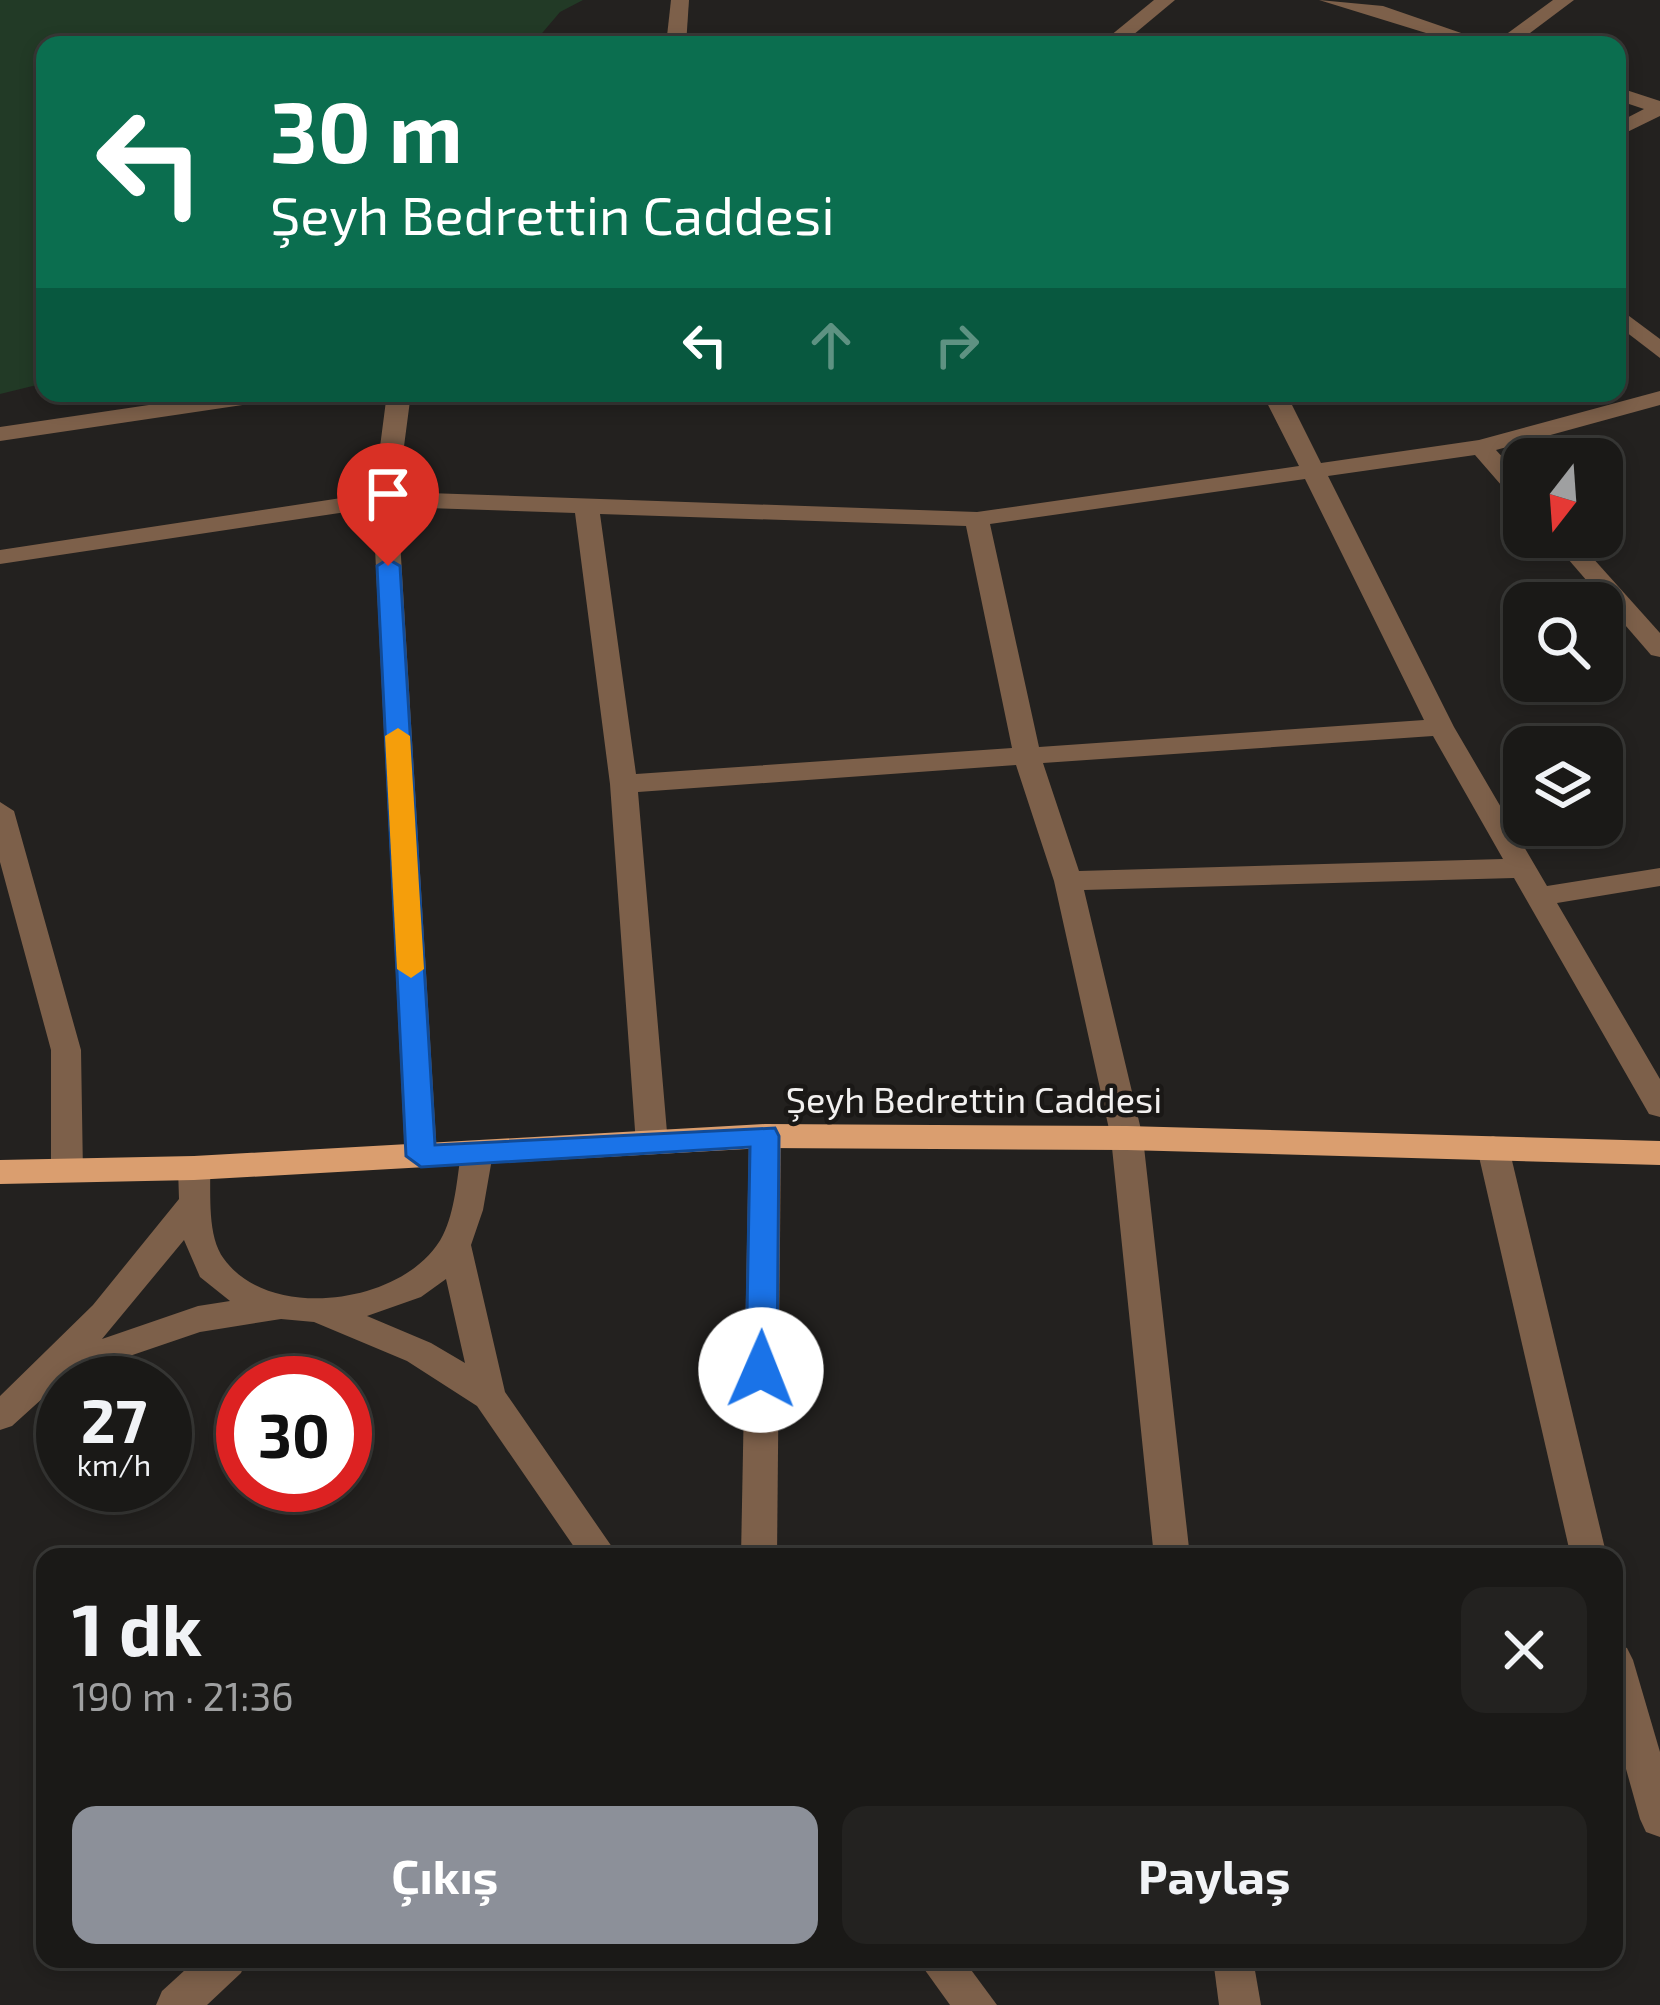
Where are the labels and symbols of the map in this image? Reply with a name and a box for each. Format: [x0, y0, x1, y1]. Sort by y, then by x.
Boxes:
north arrow [1503, 438, 1623, 558]
pin [337, 443, 439, 566]
street label: Şeyh Bedrettin Caddesi [786, 1077, 1162, 1122]
position arrow [698, 1307, 824, 1433]
speed limit sign: 30 [216, 1356, 372, 1512]

